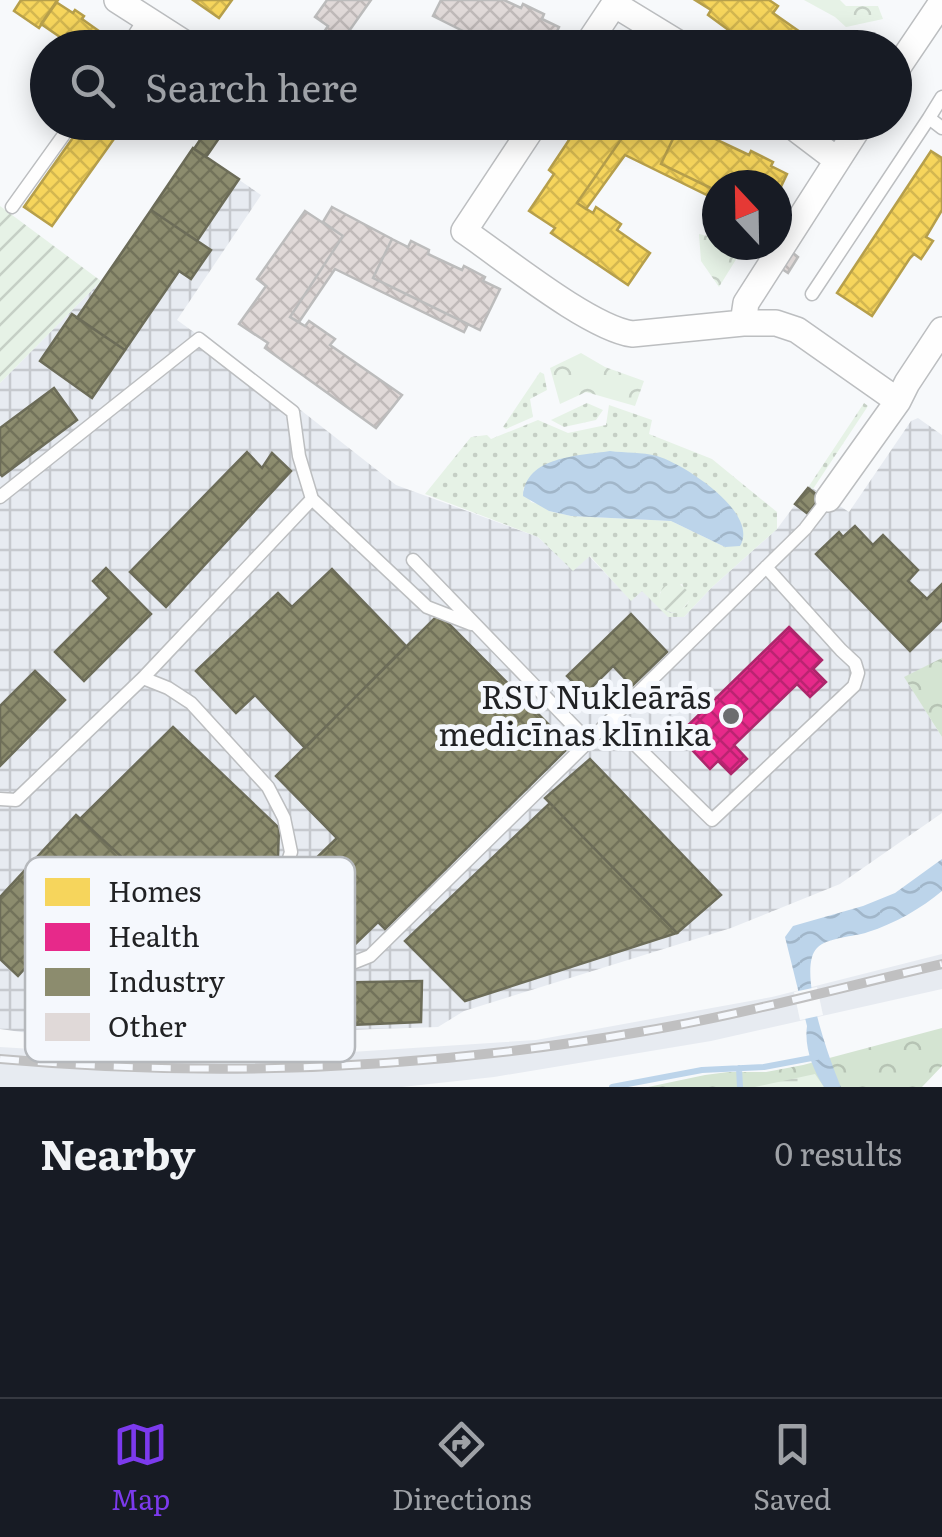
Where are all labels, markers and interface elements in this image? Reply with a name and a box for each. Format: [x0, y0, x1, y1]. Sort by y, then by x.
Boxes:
search box [30, 30, 912, 140]
text: Search here [145, 57, 358, 114]
icon: search [65, 58, 120, 113]
north arrow [702, 170, 792, 260]
place label: RSU Nukleārās medicīnas klīnika [438, 671, 712, 756]
marker: RSU Nukleārās medicīnas klīnika [720, 705, 742, 727]
legend [25, 857, 355, 1062]
text: Homes [108, 869, 201, 911]
text: Health [108, 914, 200, 956]
text: Industry [108, 959, 226, 1001]
text: Other [108, 1004, 187, 1046]
text: Nearby [40, 1121, 196, 1183]
text: 0 results [774, 1128, 902, 1176]
tab: Map [111, 1417, 170, 1519]
tab: Directions [392, 1417, 532, 1519]
tab: Saved [753, 1417, 831, 1519]

